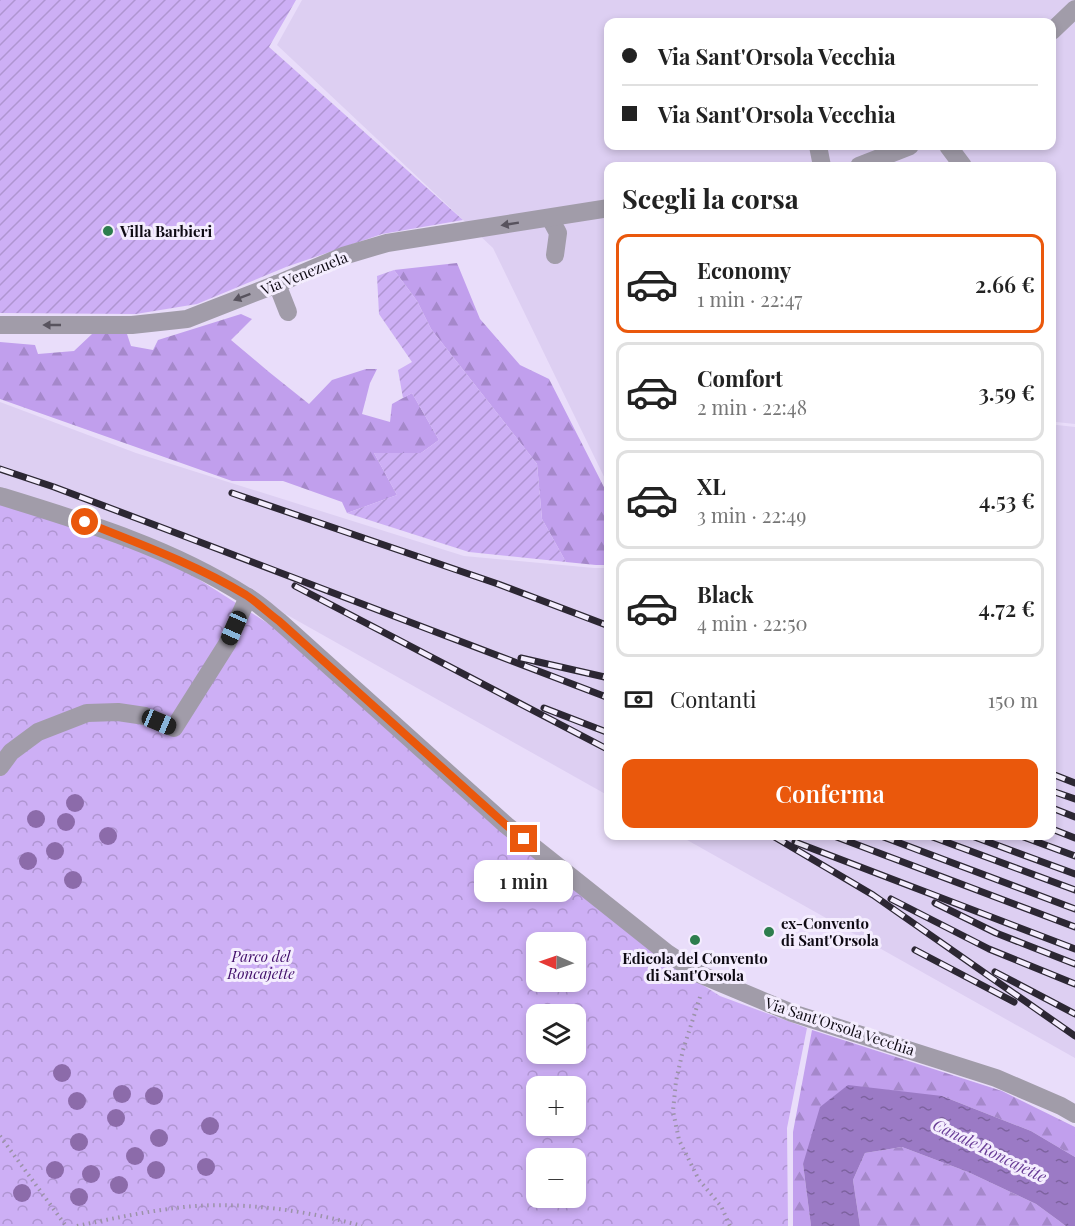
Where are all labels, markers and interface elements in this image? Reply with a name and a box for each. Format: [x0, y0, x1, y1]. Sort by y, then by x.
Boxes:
text: Via Sant'Orsola Vecchia [658, 41, 896, 71]
text: Via Sant'Orsola Vecchia [658, 99, 896, 129]
text: Scegli la corsa [622, 180, 799, 216]
one-way arrow [500, 220, 519, 229]
place label: Villa Barbieri [119, 221, 212, 241]
marker: Villa Barbieri [101, 224, 115, 238]
street label: Via Venezuela [257, 246, 351, 300]
text: Economy [697, 255, 791, 285]
icon: car [625, 257, 679, 311]
text: 2.66 € [975, 269, 1035, 299]
text: 1 min · 22:47 [697, 285, 802, 312]
one-way arrow [233, 292, 251, 302]
one-way arrow [42, 321, 61, 330]
text: Comfort [697, 363, 783, 393]
icon: car [625, 365, 679, 419]
text: 3.59 € [978, 377, 1035, 407]
text: 2 min · 22:48 [697, 393, 807, 420]
text: XL [697, 471, 726, 501]
icon: car [625, 473, 679, 527]
text: 4.53 € [979, 485, 1035, 515]
text: 3 min · 22:49 [697, 501, 806, 528]
route start [71, 508, 98, 535]
text: Black [697, 579, 754, 609]
icon: car [625, 581, 679, 635]
text: 4.72 € [979, 593, 1035, 623]
car [218, 608, 250, 648]
text: 4 min · 22:50 [697, 609, 807, 636]
icon: cash [622, 683, 655, 716]
text: Contanti [670, 684, 756, 714]
text: 150 m [988, 686, 1038, 713]
car [139, 707, 179, 737]
button: Conferma [622, 759, 1038, 828]
route end [510, 825, 537, 852]
callout: 1 min [474, 860, 574, 902]
text: 1 min [499, 867, 548, 894]
place label: ex-Convento di Sant'Orsola [781, 913, 879, 950]
marker: ex-Convento di Sant'Orsola [762, 925, 776, 939]
north arrow [526, 932, 586, 992]
map controls [526, 932, 586, 1208]
marker: Edicola del Convento di Sant'Orsola [688, 933, 702, 947]
park label: Parco del Roncajette [226, 946, 295, 983]
place label: Edicola del Convento di Sant'Orsola [622, 948, 768, 985]
street label: Via Sant'Orsola Vecchia [762, 992, 918, 1060]
button: layers [526, 1004, 586, 1064]
button: + [526, 1076, 586, 1136]
water label: Canale Roncajette [930, 1113, 1050, 1187]
button: − [526, 1148, 586, 1208]

